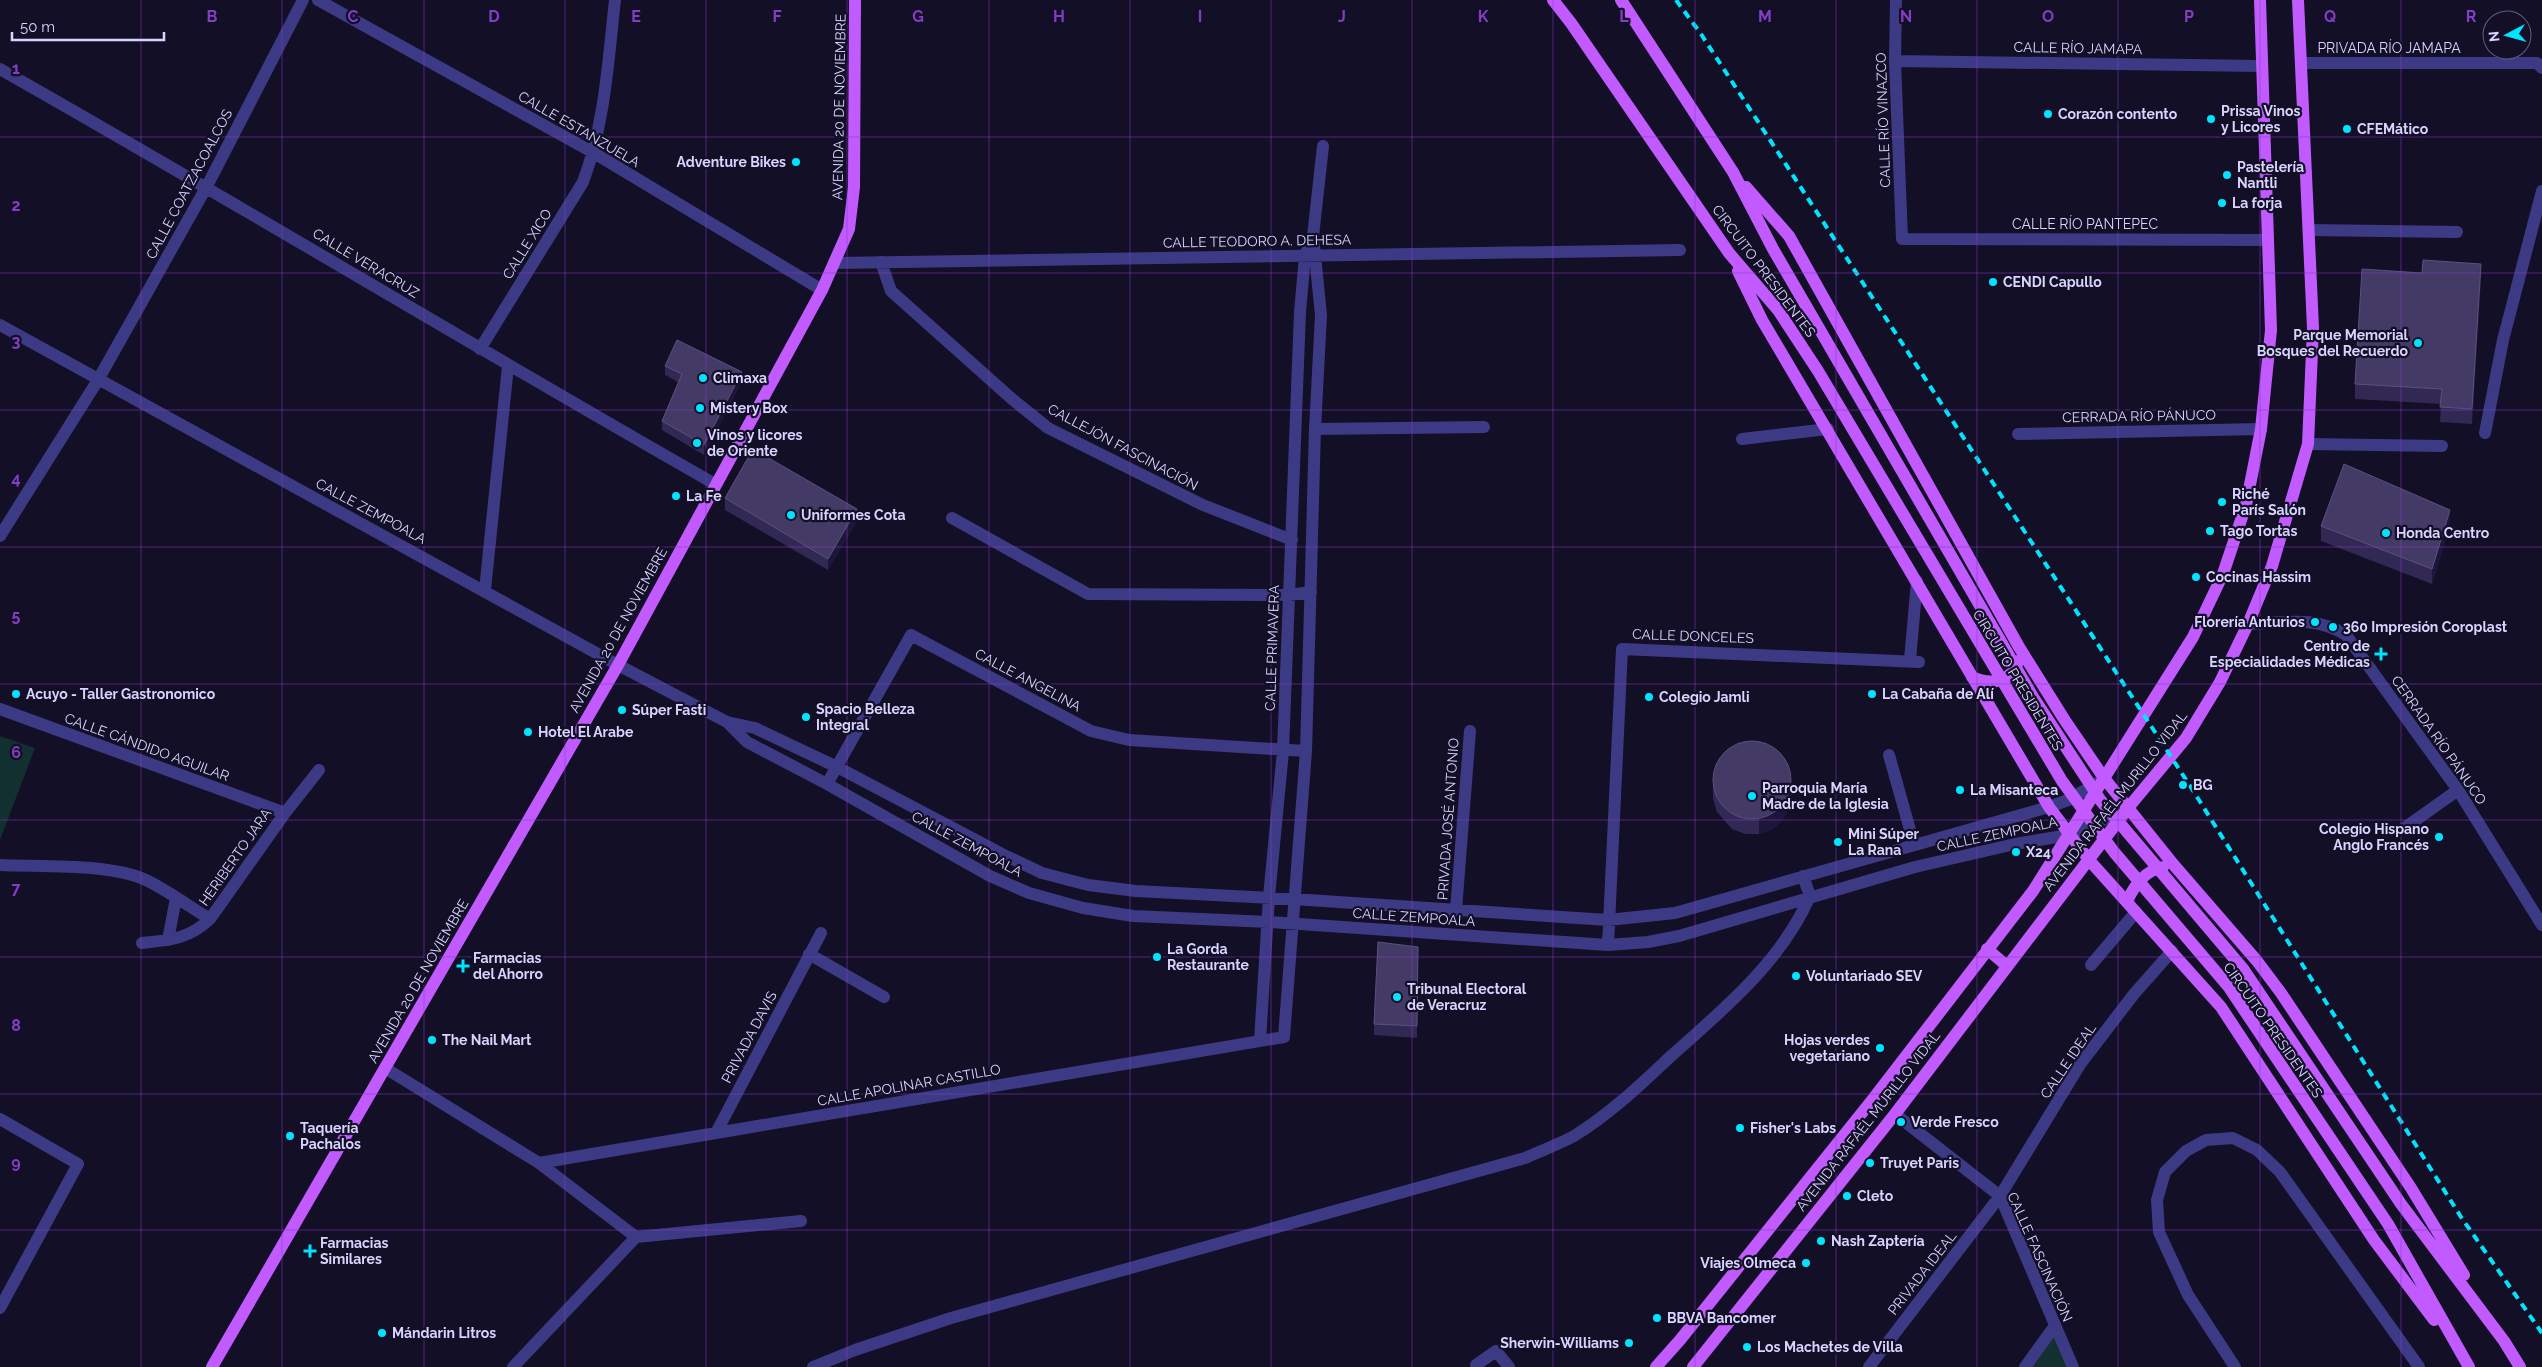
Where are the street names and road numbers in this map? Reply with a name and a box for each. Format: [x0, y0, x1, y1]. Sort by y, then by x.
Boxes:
street label: AVENIDA 20 DE NOVIEMBRE [829, 14, 849, 200]
street label: CALLE RÍO JAMAPA [2013, 38, 2143, 57]
street label: PRIVADA RÍO JAMAPA [2317, 39, 2461, 56]
street label: CALLE RÍO VINAZCO [1872, 52, 1893, 188]
street label: CALLE ESTANZUELA [515, 88, 643, 171]
street label: CALLE COATZACOALCOS [143, 106, 236, 262]
street label: CIRCUITO PRESIDENTES [1709, 202, 1819, 341]
street label: CALLE XICO [499, 206, 555, 282]
street label: CALLE RÍO PANTEPEC [2012, 215, 2158, 232]
street label: CALLE VERACRUZ [310, 225, 422, 301]
street label: CALLE TEODORO A. DEHESA [1163, 231, 1352, 251]
street label: CALLEJÓN FASCINACIÓN [1045, 400, 1201, 493]
street label: CERRADA RÍO PÁNUCO [2062, 406, 2216, 425]
street label: CALLE ZEMPOALA [313, 475, 429, 547]
street label: AVENIDA 20 DE NOVIEMBRE [566, 545, 670, 715]
street label: CALLE PRIMAVERA [1262, 584, 1282, 711]
street label: CIRCUITO PRESIDENTES [1970, 607, 2067, 754]
street label: CALLE DONCELES [1632, 626, 1755, 646]
street label: CALLE ANGELINA [972, 645, 1084, 715]
street label: CERRADA RÍO PÁNUCO [2388, 672, 2490, 808]
street label: AVENIDA RAFAÉL MURILLO VIDAL [2039, 707, 2190, 894]
street label: CALLE CÁNDIDO AGUILAR [62, 709, 232, 784]
street label: PRIVADA JOSÉ ANTONIO [1433, 737, 1462, 901]
street label: HERIBERTO JARA [196, 805, 275, 909]
street label: CALLE ZEMPOALA [909, 808, 1025, 880]
street label: CALLE ZEMPOALA [1935, 813, 2059, 855]
street label: AVENIDA 20 DE NOVIEMBRE [364, 896, 472, 1066]
street label: CALLE ZEMPOALA [1352, 905, 1476, 929]
street label: CIRCUITO PRESIDENTES [2220, 959, 2326, 1101]
street label: PRIVADA DAVIS [718, 988, 780, 1086]
street label: CALLE IDEAL [2037, 1020, 2099, 1102]
street label: AVENIDA RAFAÉL MURILLO VIDAL [1792, 1027, 1943, 1214]
street label: CALLE APOLINAR CASTILLO [816, 1061, 1002, 1109]
street label: CALLE FASCINACIÓN [2004, 1189, 2077, 1324]
street label: PRIVADA IDEAL [1884, 1228, 1960, 1318]

